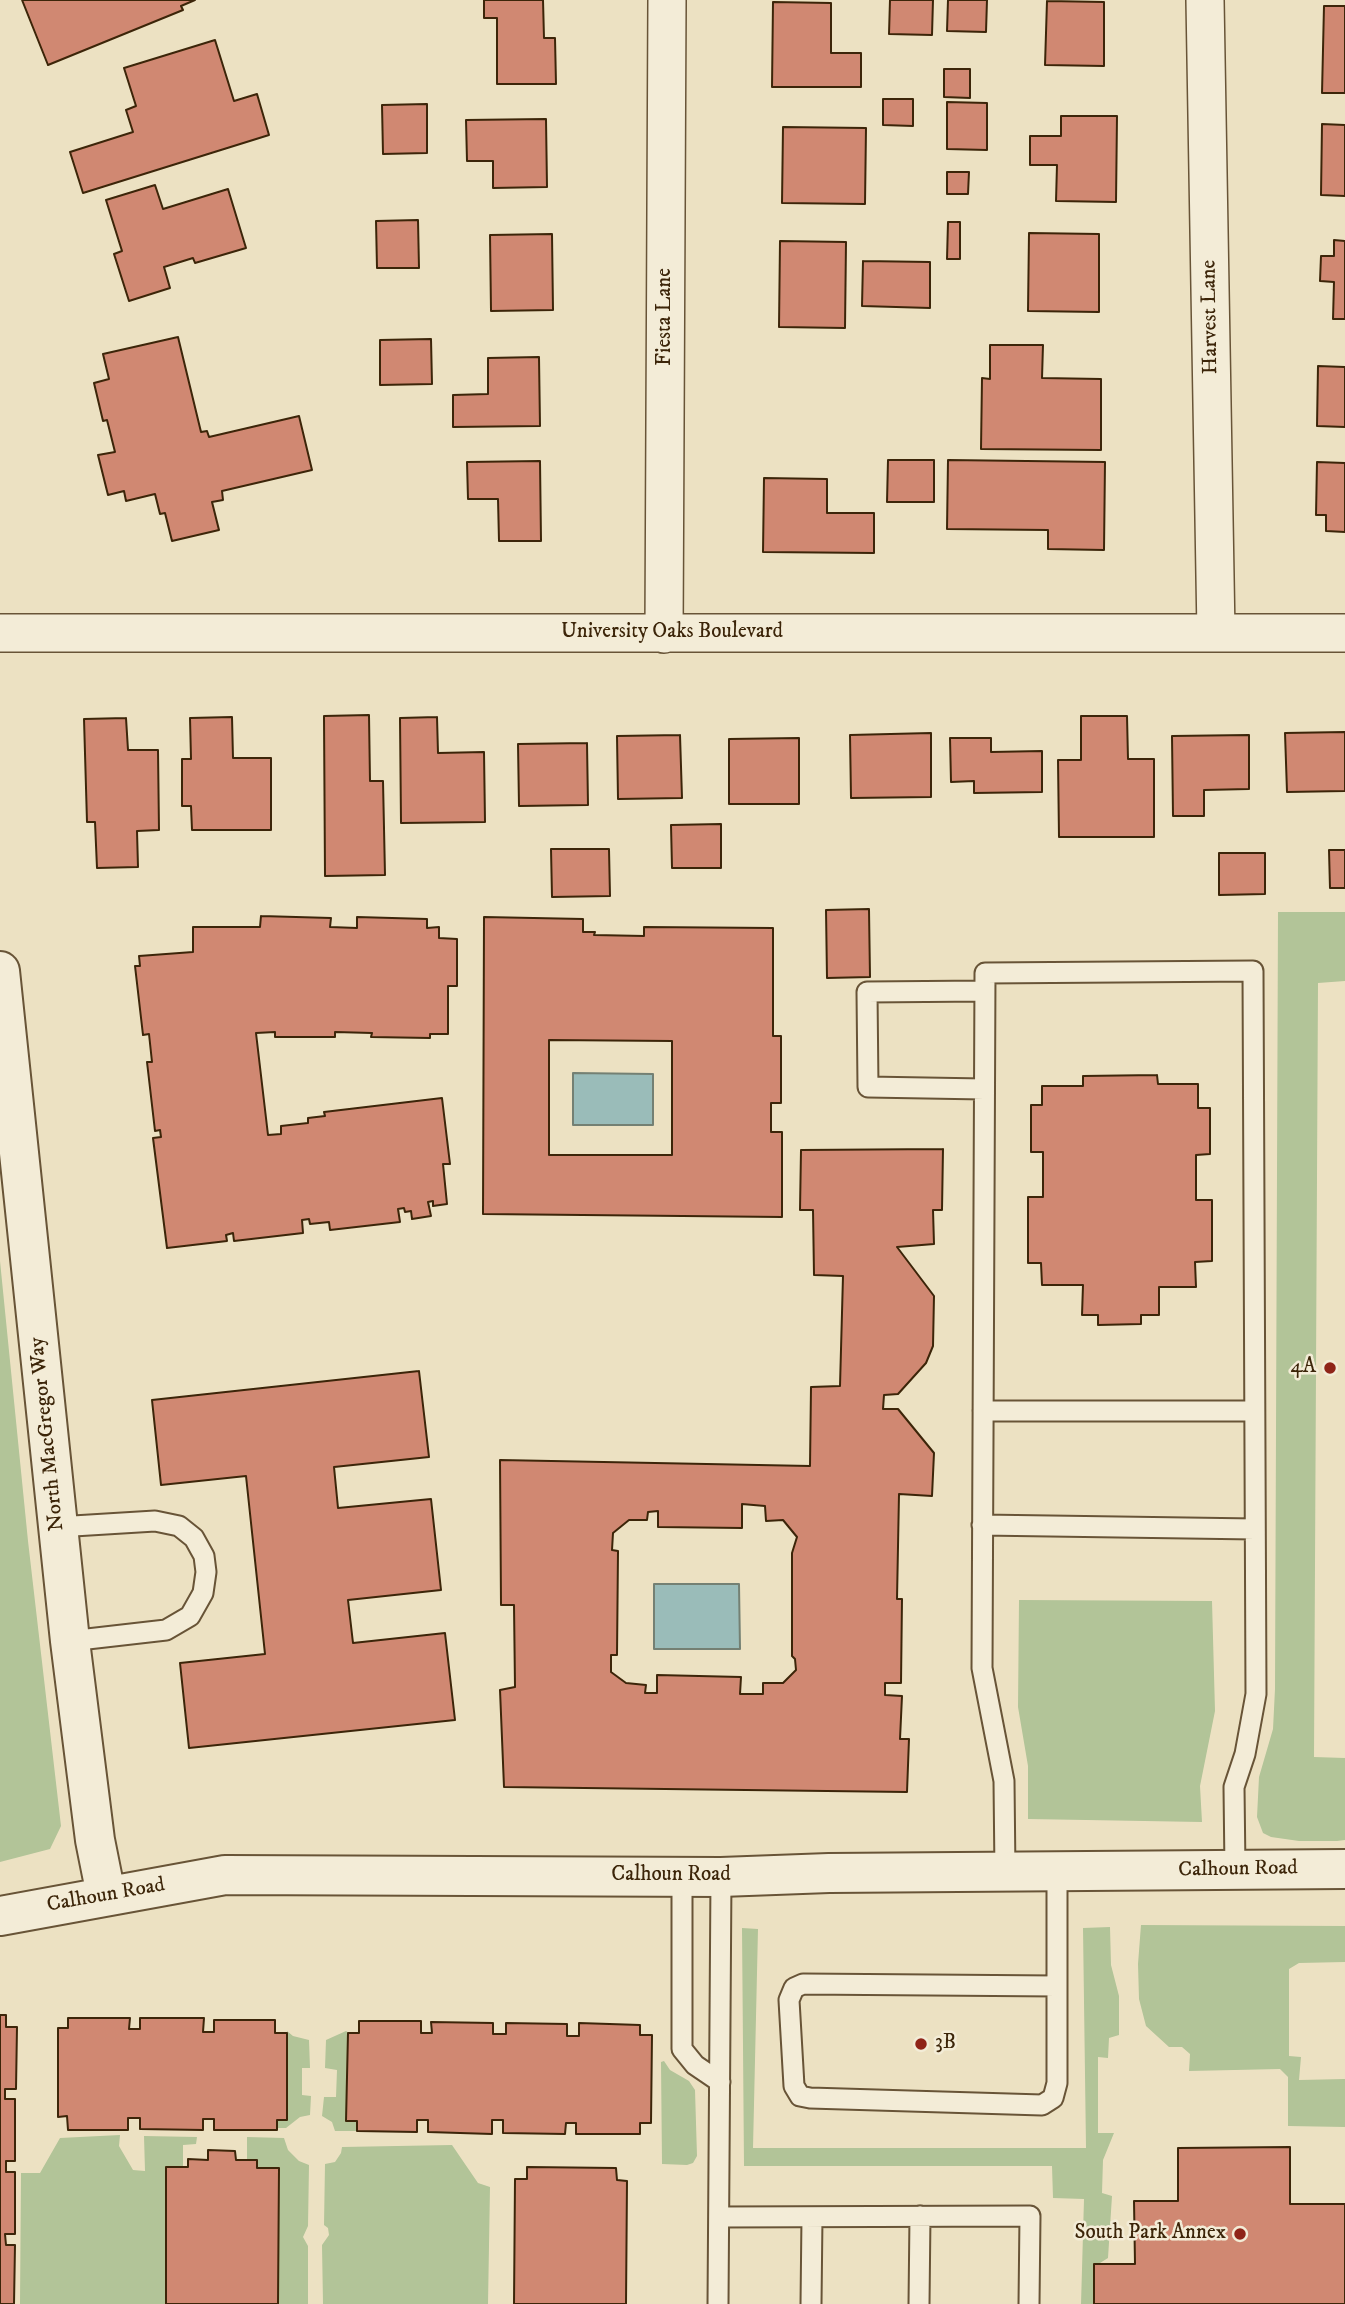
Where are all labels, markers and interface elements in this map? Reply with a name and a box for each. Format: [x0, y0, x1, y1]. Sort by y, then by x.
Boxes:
street label: Harvest Lane [1197, 260, 1225, 374]
street label: Fiesta Lane [653, 268, 679, 366]
street label: University Oaks Boulevard [561, 620, 783, 646]
street label: North MacGregor Way [25, 1336, 71, 1532]
place label: 4A [1291, 1355, 1316, 1381]
marker: 4A [1322, 1360, 1338, 1376]
street label: Calhoun Road [1178, 1856, 1298, 1884]
street label: Calhoun Road [611, 1863, 731, 1889]
street label: Calhoun Road [45, 1873, 167, 1919]
place label: 3B [935, 2031, 956, 2057]
marker: 3B [913, 2036, 929, 2052]
place label: South Park Annex [1074, 2221, 1226, 2247]
marker: South Park Annex [1232, 2226, 1248, 2242]

